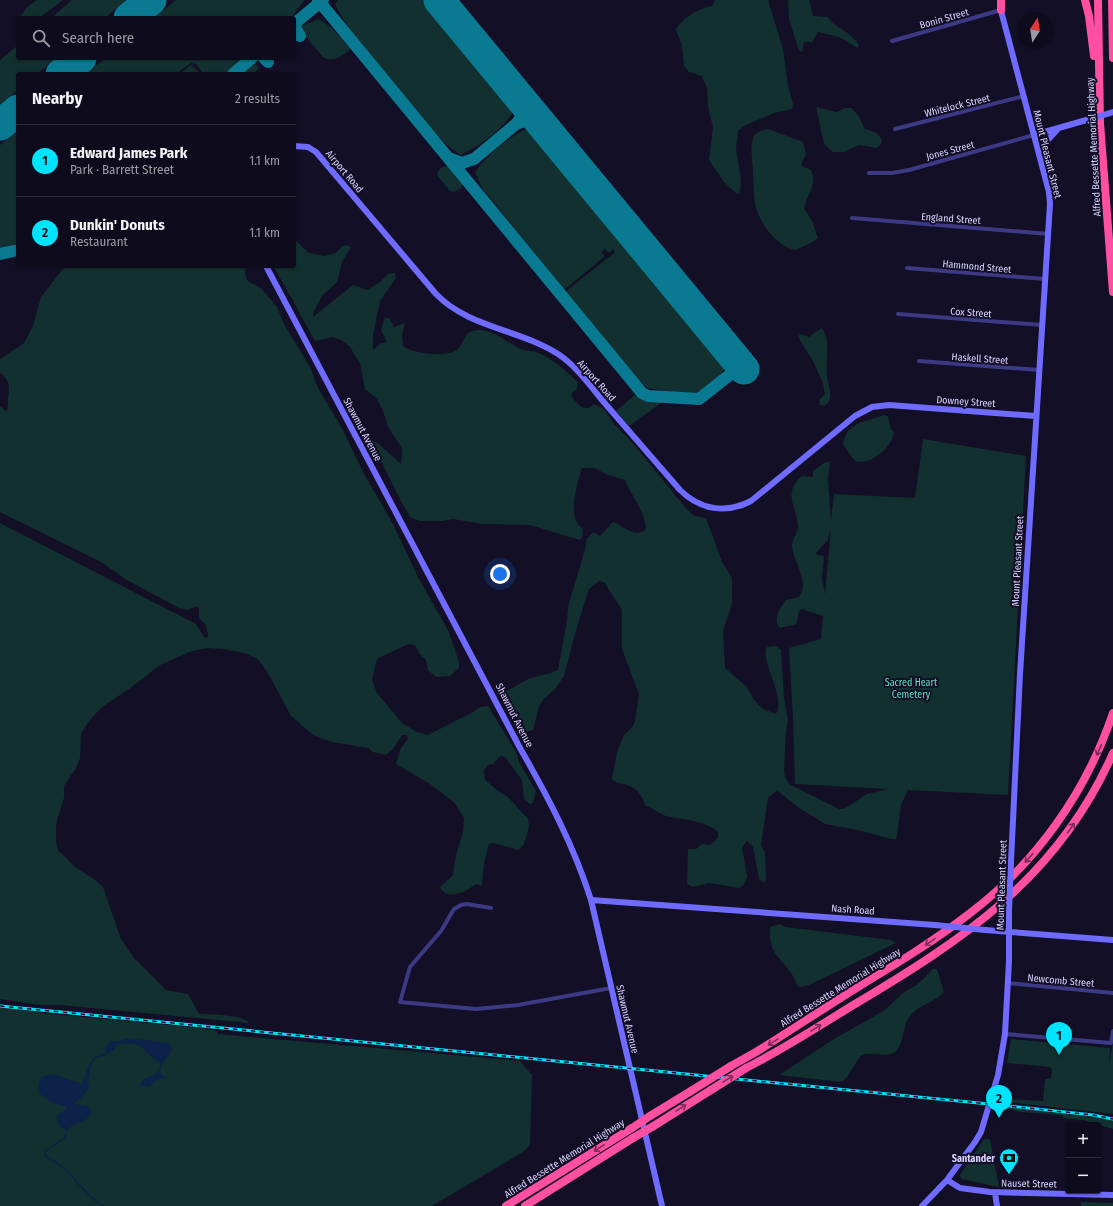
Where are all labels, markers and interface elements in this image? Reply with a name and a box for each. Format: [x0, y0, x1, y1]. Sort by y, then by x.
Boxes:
street label: Bonin Street [918, 6, 971, 32]
north arrow [1017, 12, 1053, 48]
search box [16, 16, 296, 60]
icon: search [30, 27, 52, 49]
text: Search here [62, 29, 134, 47]
street label: Alfred Bessette Memorial Highway [1084, 77, 1104, 217]
text: Nearby [32, 88, 83, 109]
text: 2 results [235, 91, 280, 106]
street label: Whitelock Street [923, 92, 992, 120]
street label: Mount Pleasant Street [1030, 109, 1064, 200]
street label: Jones Street [925, 139, 976, 163]
text: Edward James Park [70, 144, 187, 162]
street label: Airport Road [323, 148, 365, 195]
text: 1 [42, 153, 48, 168]
text: 1.1 km [249, 153, 280, 168]
text: Park · Barrett Street [70, 162, 174, 177]
street label: England Street [921, 211, 982, 227]
text: Dunkin' Donuts [70, 216, 165, 234]
text: 2 [42, 225, 48, 240]
text: 1.1 km [249, 225, 280, 240]
text: Restaurant [70, 234, 128, 249]
street label: Hammond Street [942, 258, 1013, 276]
street label: Cox Street [950, 306, 993, 320]
street label: Haskell Street [951, 351, 1009, 367]
street label: Airport Road [574, 357, 618, 404]
street label: Downey Street [936, 394, 997, 410]
street label: Shawmut Avenue [340, 396, 384, 463]
street label: Mount Pleasant Street [1010, 515, 1026, 607]
your location [490, 564, 510, 584]
park label: Sacred Heart Cemetery [885, 677, 938, 701]
street label: Shawmut Avenue [493, 681, 535, 750]
one-way arrow [1095, 743, 1102, 755]
one-way arrow [1067, 823, 1075, 834]
street label: Mount Pleasant Street [994, 839, 1010, 930]
one-way arrow [1024, 853, 1033, 864]
street label: Nash Road [831, 902, 875, 918]
one-way arrow [924, 938, 935, 946]
street label: Alfred Bessette Memorial Highway [778, 946, 903, 1030]
street label: Newcomb Street [1027, 972, 1095, 990]
street label: Shawmut Avenue [613, 984, 641, 1055]
pin: 1 [1046, 1022, 1072, 1055]
one-way arrow [810, 1024, 821, 1032]
one-way arrow [768, 1038, 779, 1046]
one-way arrow [722, 1075, 733, 1083]
pin: 2 [986, 1085, 1012, 1118]
one-way arrow [675, 1104, 687, 1112]
street label: Alfred Bessette Memorial Highway [502, 1117, 627, 1201]
map controls [1065, 1122, 1101, 1194]
button: + [1065, 1122, 1101, 1158]
one-way arrow [593, 1145, 605, 1153]
bank icon: Santander [998, 1147, 1020, 1175]
place label: Santander [952, 1153, 995, 1165]
button: − [1065, 1158, 1101, 1194]
street label: Nauset Street [1001, 1178, 1058, 1190]

